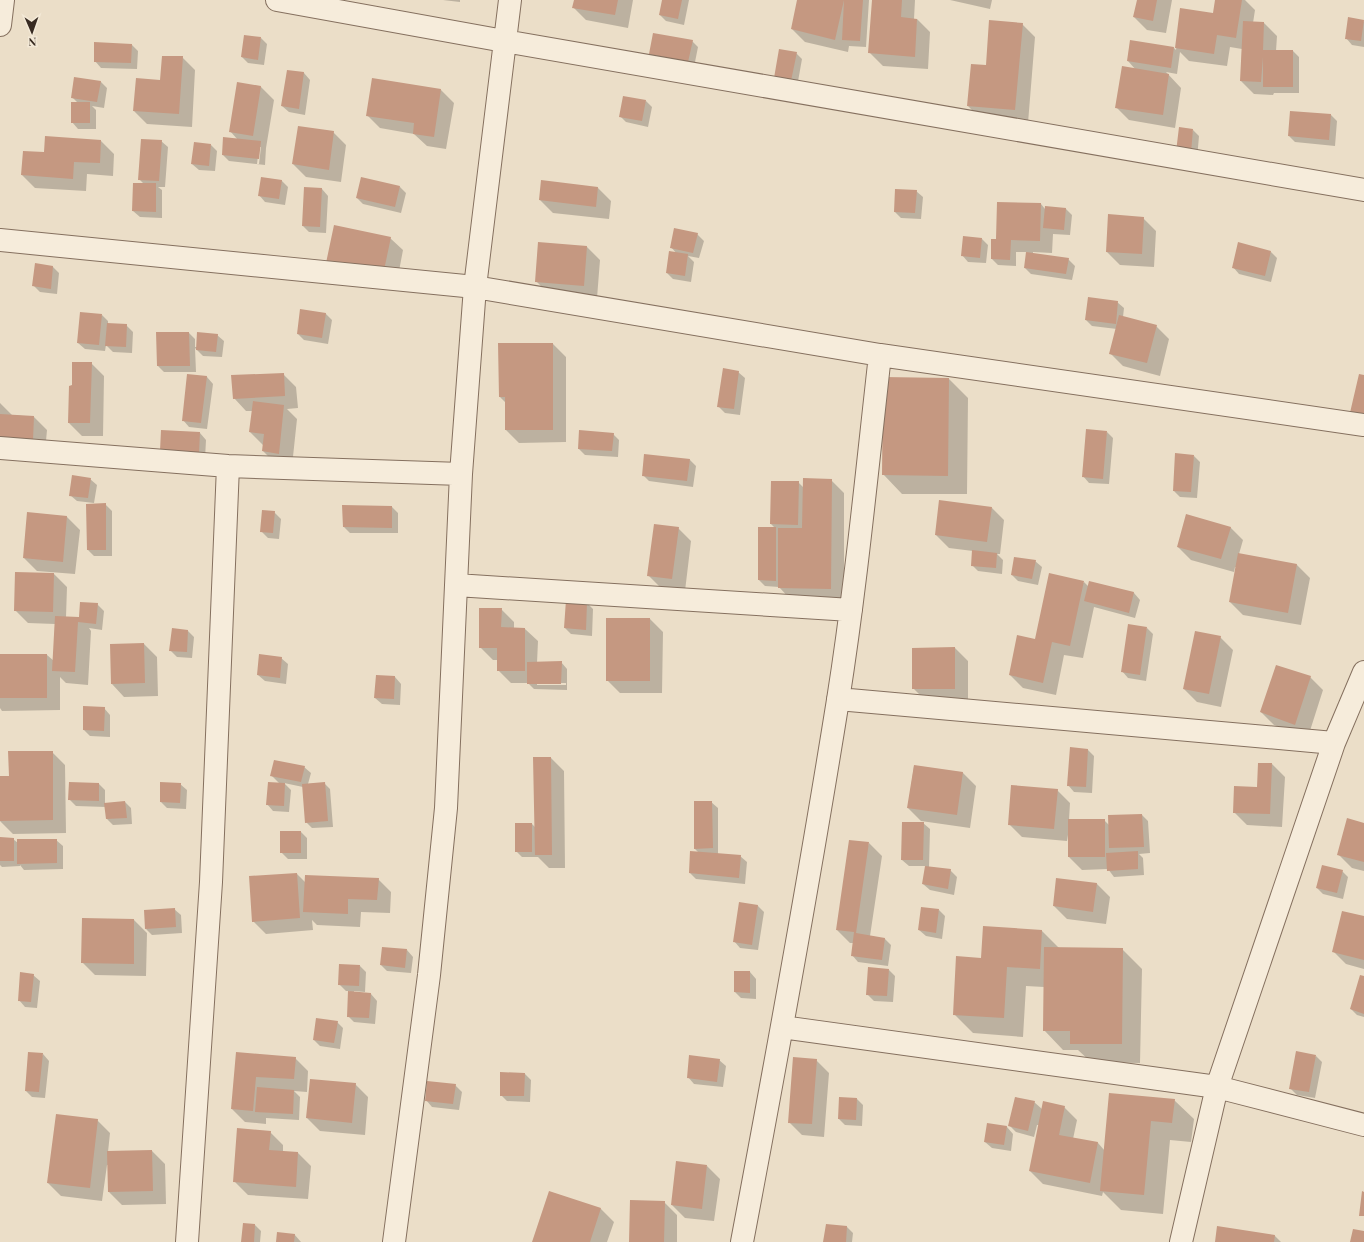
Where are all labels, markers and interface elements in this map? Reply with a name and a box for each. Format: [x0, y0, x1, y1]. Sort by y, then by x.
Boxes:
north arrow [12, 12, 52, 52]
text: N [28, 35, 37, 50]

